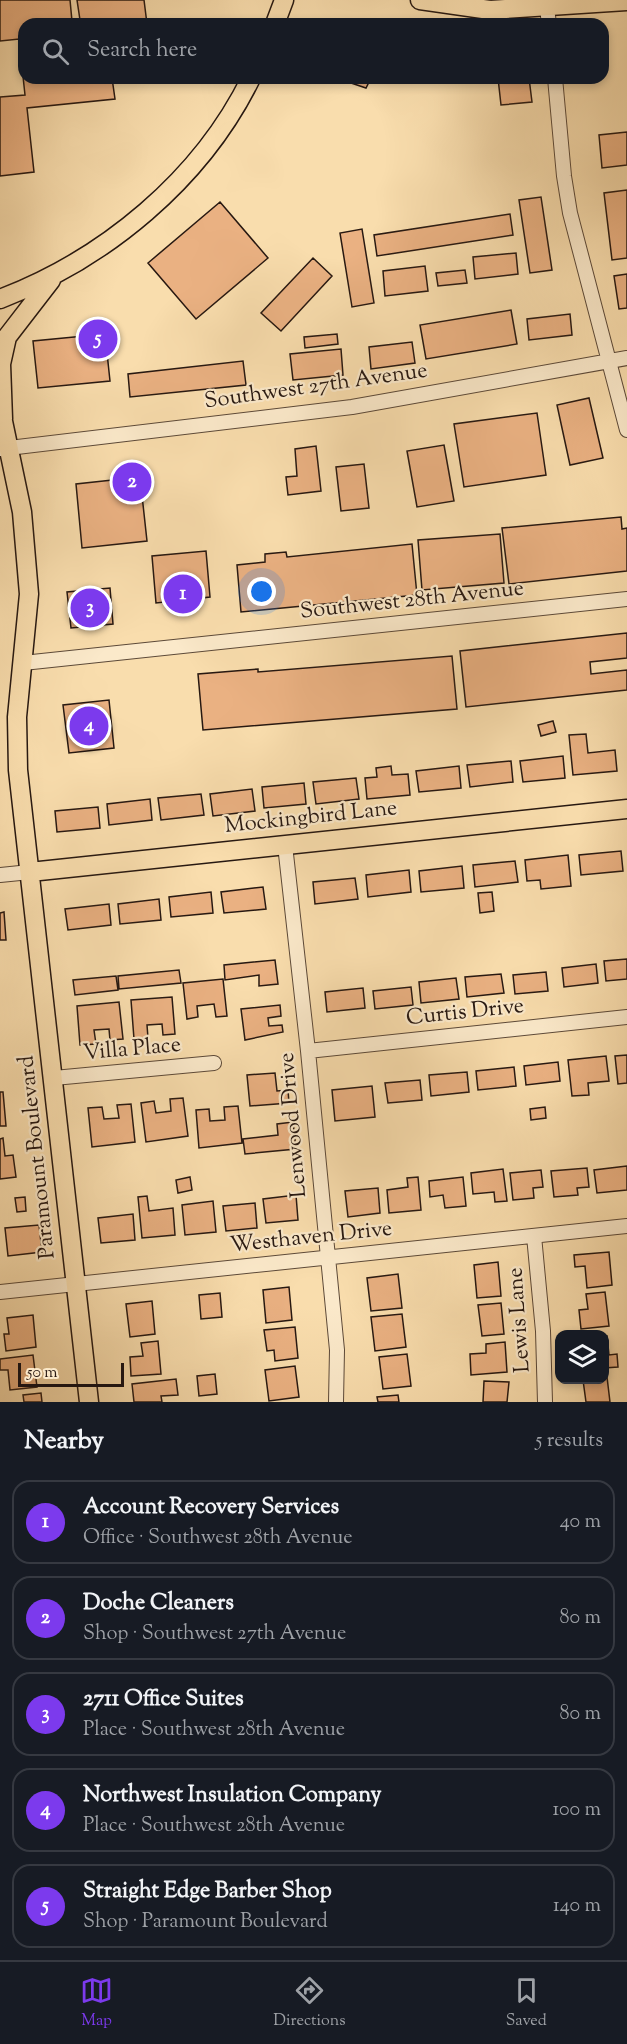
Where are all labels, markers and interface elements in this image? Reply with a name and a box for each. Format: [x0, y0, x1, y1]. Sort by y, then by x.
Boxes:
search box [18, 18, 609, 84]
icon: search [39, 35, 72, 68]
text: Search here [87, 35, 197, 67]
pin: 5 [78, 316, 118, 362]
street label: Southwest 27th Avenue [202, 356, 430, 418]
pin: 2 [112, 460, 152, 504]
pin: 1 [164, 572, 202, 616]
street label: Southwest 28th Avenue [298, 573, 526, 629]
your location [247, 577, 276, 606]
pin: 3 [70, 586, 110, 630]
pin: 4 [70, 704, 109, 748]
street label: Mockingbird Lane [223, 793, 399, 843]
street label: Curtis Drive [404, 991, 526, 1035]
street label: Villa Place [82, 1030, 182, 1070]
street label: Lenwood Drive [272, 1051, 316, 1199]
street label: Paramount Boulevard [11, 1054, 65, 1260]
street label: Westhaven Drive [228, 1214, 394, 1262]
street label: Lewis Lane [500, 1266, 540, 1374]
map controls [555, 1330, 609, 1384]
button: layers [555, 1330, 609, 1384]
scale bar [18, 1360, 124, 1388]
text: 50 m [27, 1362, 58, 1385]
text: Nearby [24, 1423, 104, 1460]
text: 5 results [536, 1427, 603, 1456]
text: Account Recovery Services [83, 1492, 339, 1524]
text: 1 [42, 1508, 49, 1537]
text: 40 m [560, 1508, 601, 1537]
text: Office · Southwest 28th Avenue [83, 1524, 353, 1553]
text: Doche Cleaners [83, 1588, 234, 1620]
text: 2 [41, 1604, 50, 1633]
text: 80 m [560, 1604, 601, 1633]
text: Shop · Southwest 27th Avenue [83, 1620, 346, 1649]
text: 2711 Office Suites [83, 1684, 244, 1716]
text: 3 [41, 1700, 50, 1729]
text: 80 m [560, 1700, 601, 1729]
text: Place · Southwest 28th Avenue [83, 1716, 345, 1745]
text: Northwest Insulation Company [83, 1780, 381, 1812]
text: 4 [40, 1796, 51, 1825]
text: 100 m [552, 1796, 601, 1825]
text: Place · Southwest 28th Avenue [83, 1812, 345, 1841]
text: Straight Edge Barber Shop [83, 1876, 332, 1908]
text: 5 [42, 1892, 49, 1921]
text: 140 m [553, 1892, 601, 1921]
text: Shop · Paramount Boulevard [83, 1908, 328, 1937]
tab: Map [80, 1974, 113, 2033]
tab: Directions [273, 1974, 346, 2033]
tab: Saved [506, 1974, 547, 2033]

